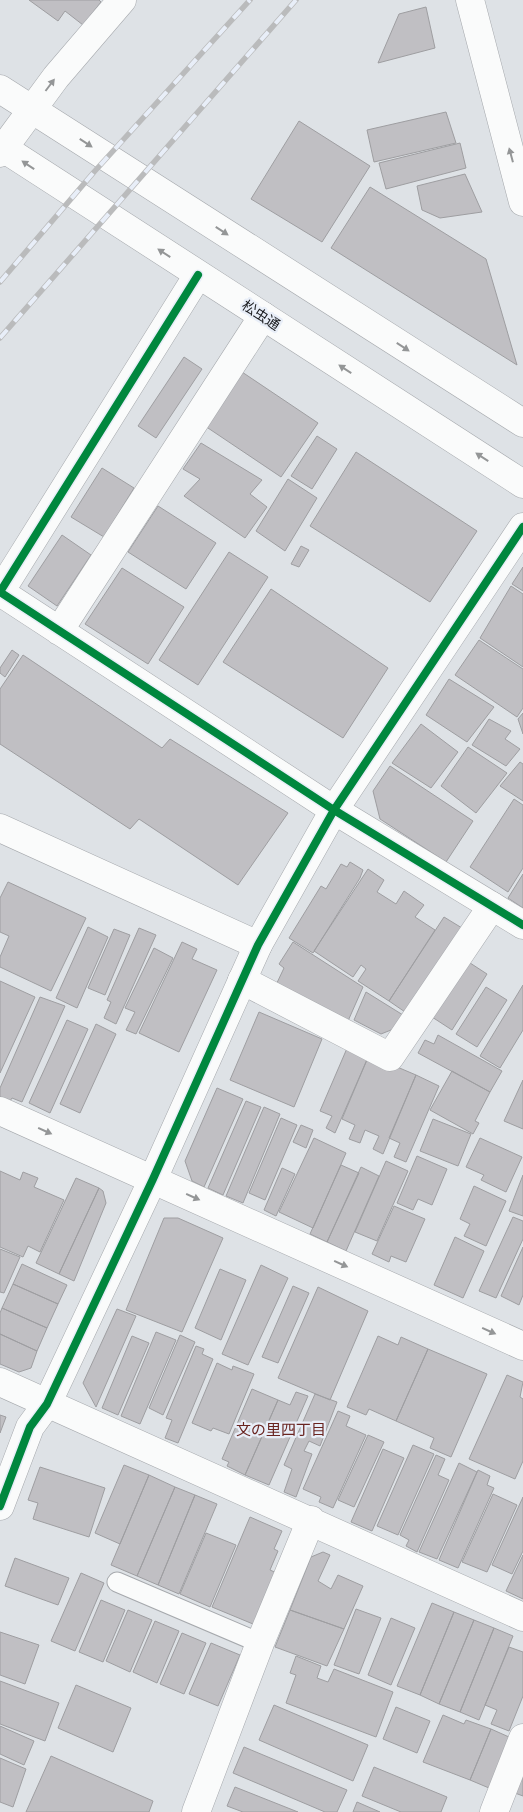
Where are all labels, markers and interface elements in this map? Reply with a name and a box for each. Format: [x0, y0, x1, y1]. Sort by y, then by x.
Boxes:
one-way arrow [45, 78, 55, 92]
one-way arrow [79, 138, 92, 148]
one-way arrow [506, 147, 514, 162]
one-way arrow [21, 160, 35, 170]
one-way arrow [216, 226, 229, 236]
one-way arrow [158, 248, 171, 258]
street label: 松虫通 [239, 297, 283, 333]
one-way arrow [397, 342, 410, 352]
one-way arrow [339, 364, 352, 374]
one-way arrow [475, 452, 489, 462]
one-way arrow [37, 1126, 52, 1135]
one-way arrow [186, 1194, 200, 1202]
one-way arrow [334, 1261, 348, 1269]
one-way arrow [482, 1327, 496, 1335]
district label: 文の里四丁目 [236, 1421, 326, 1438]

